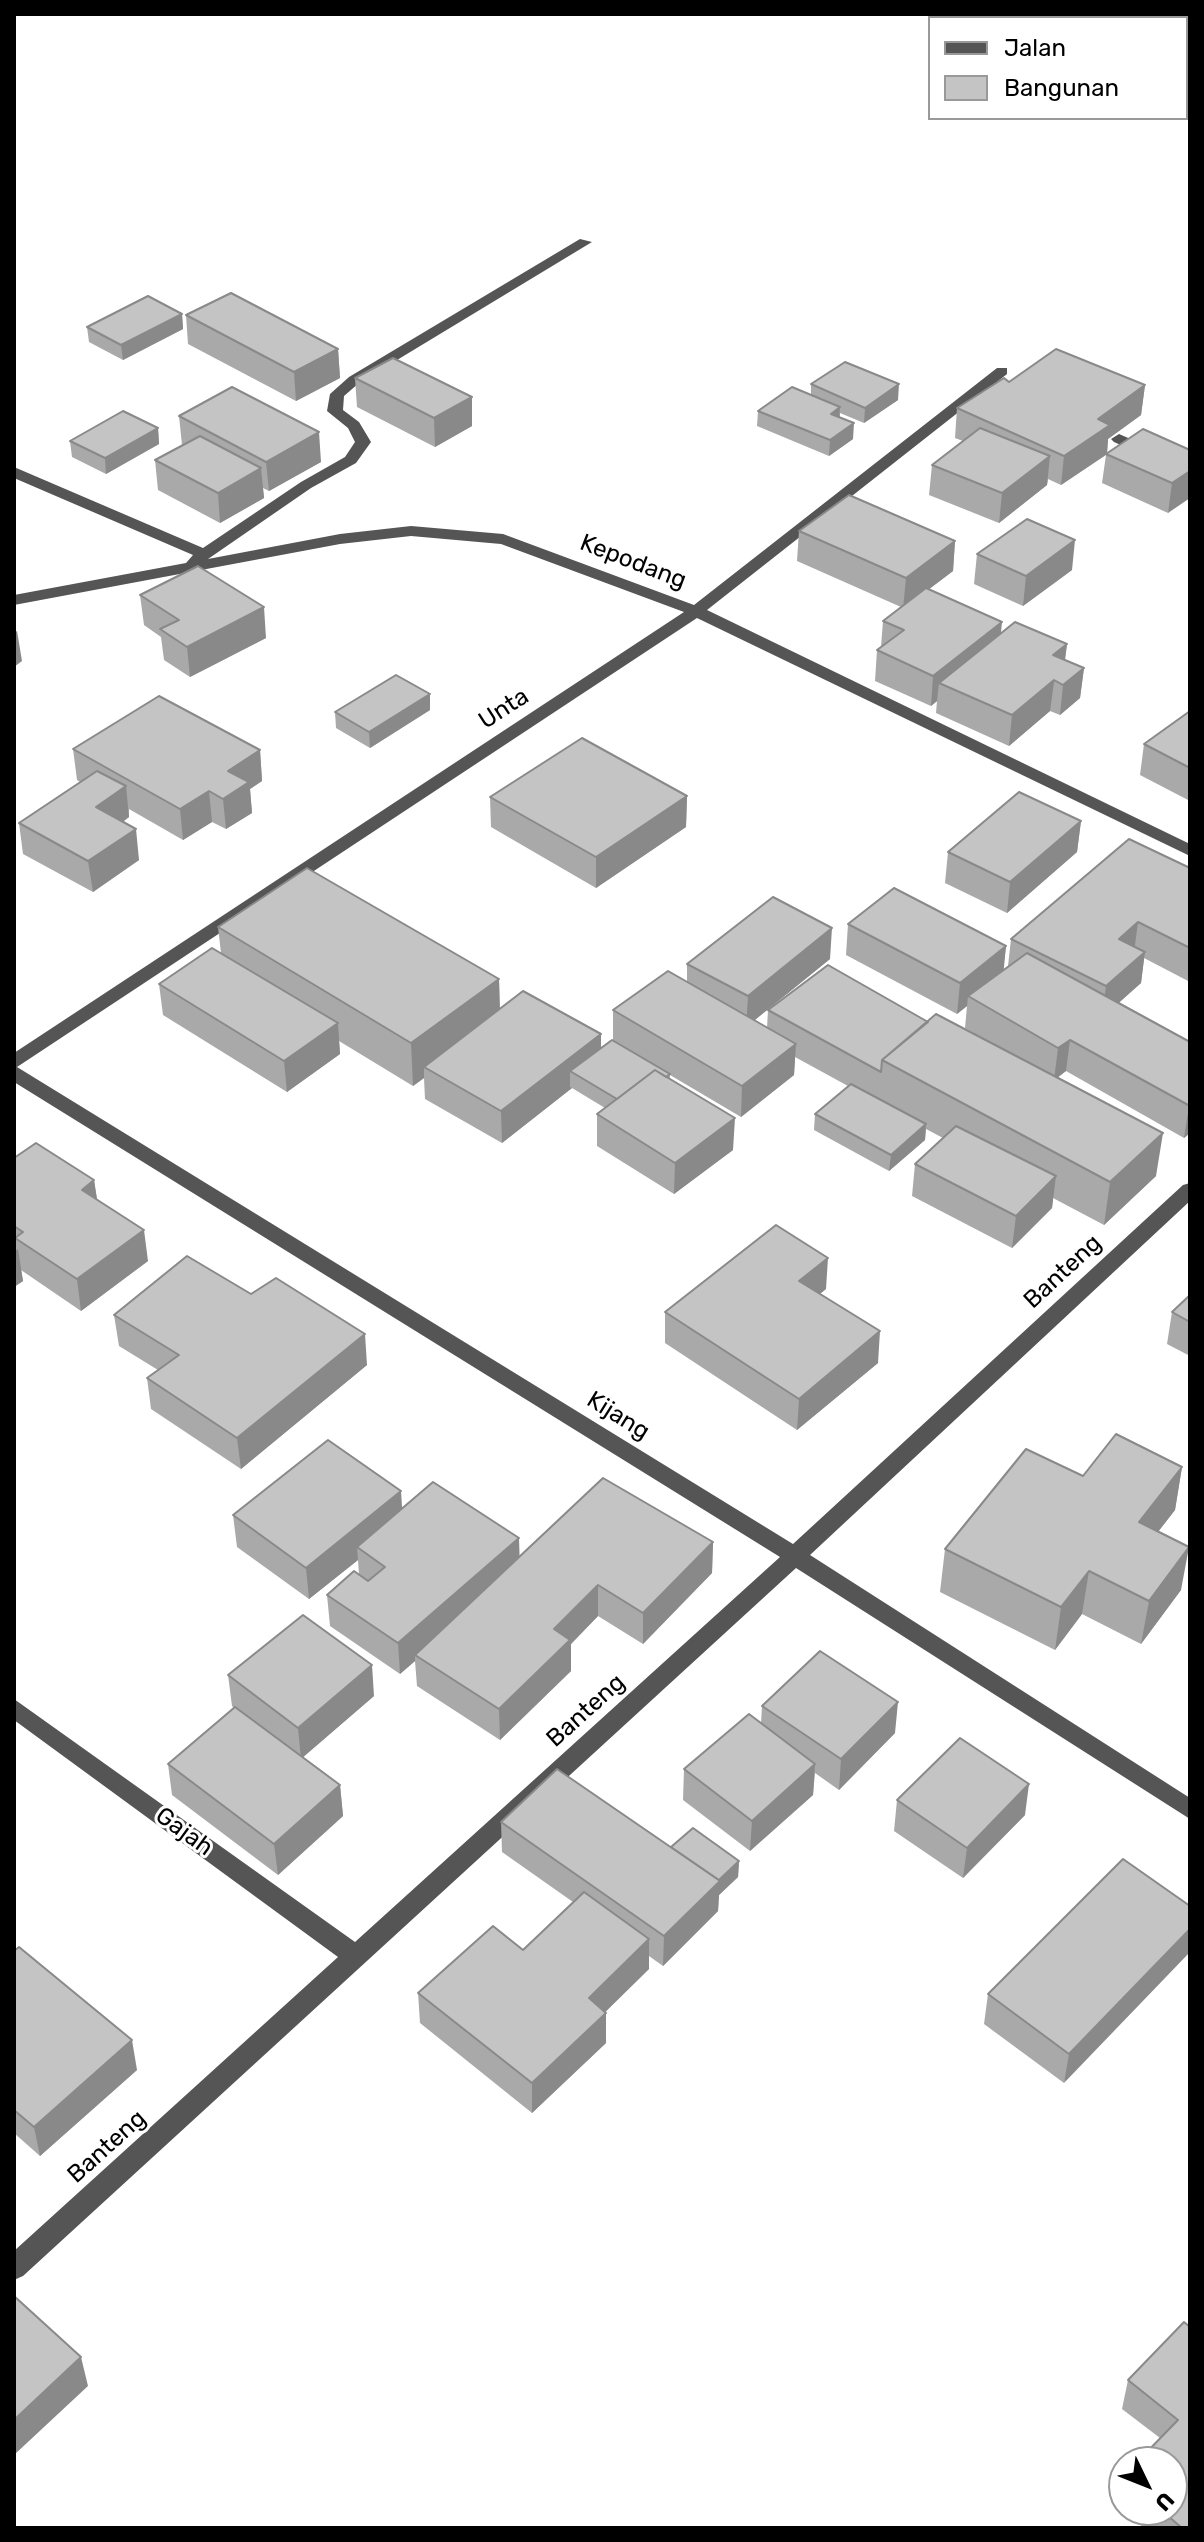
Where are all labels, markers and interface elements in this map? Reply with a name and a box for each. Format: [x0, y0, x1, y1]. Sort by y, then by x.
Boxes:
legend [928, 16, 1188, 120]
text: Jalan [1004, 34, 1066, 62]
text: Bangunan [1004, 74, 1119, 102]
street label: Kepodang [576, 529, 690, 595]
street label: Unta [474, 682, 534, 736]
street label: Banteng [1018, 1229, 1108, 1315]
street label: Kijang [581, 1386, 655, 1446]
street label: Banteng [541, 1668, 631, 1754]
street label: Gajah [150, 1802, 218, 1862]
street label: Banteng [62, 2104, 152, 2190]
north arrow [1108, 2446, 1188, 2526]
text: U [1149, 2486, 1180, 2516]

